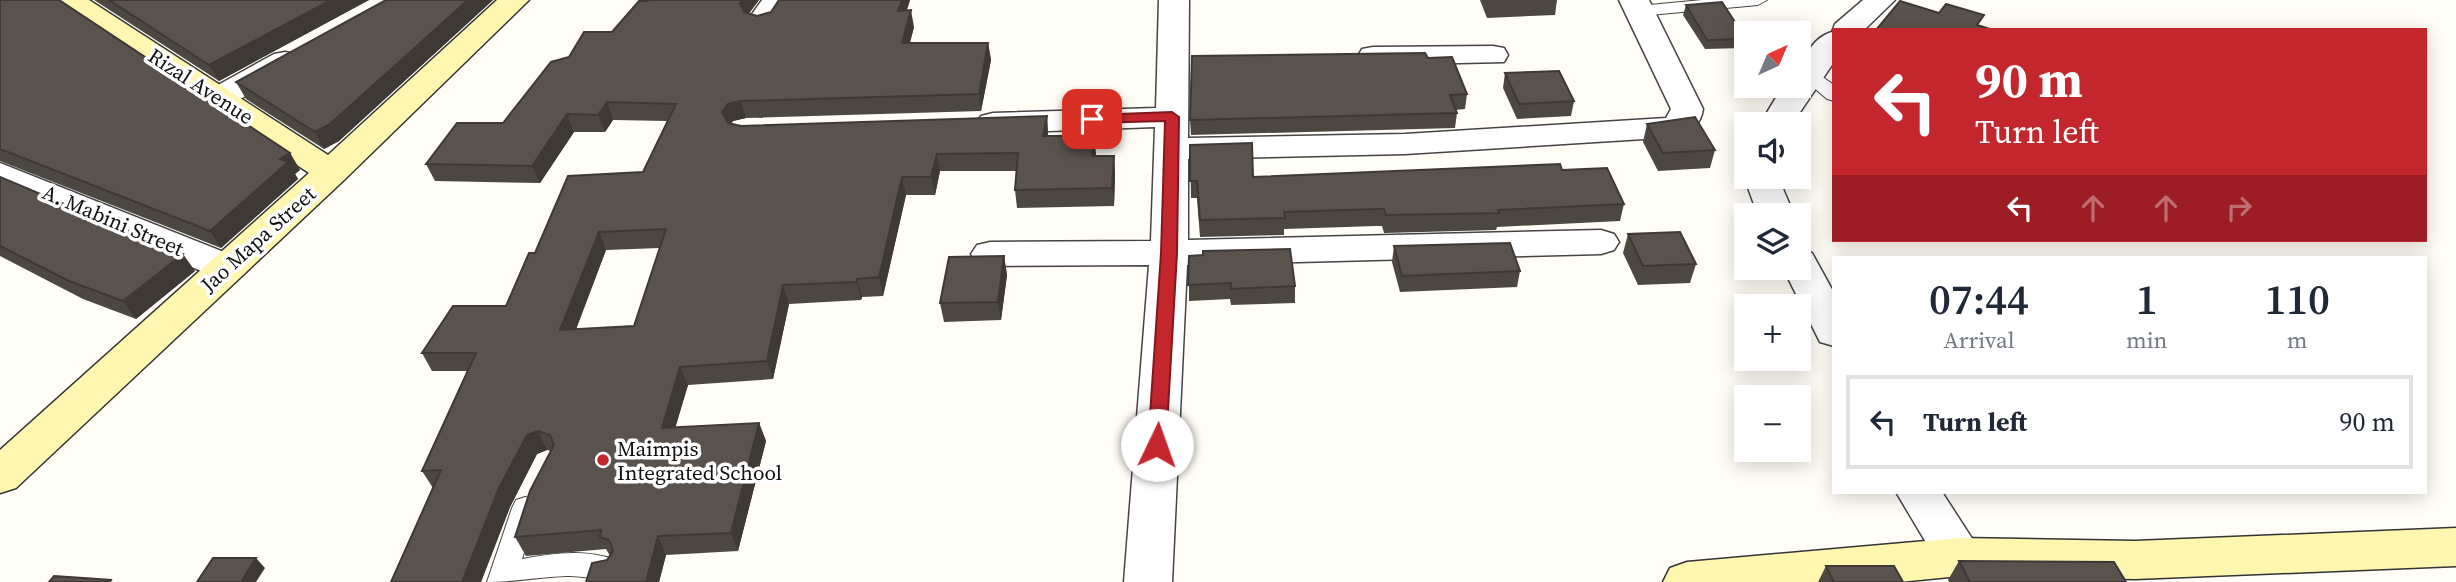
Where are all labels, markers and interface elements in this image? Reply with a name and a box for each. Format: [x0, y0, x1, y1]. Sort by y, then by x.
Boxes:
north arrow [1734, 21, 1811, 98]
map controls [1734, 21, 1811, 462]
street label: Rizal Avenue [143, 41, 259, 131]
text: 90 m [1975, 46, 2083, 113]
icon: left [1860, 56, 1951, 147]
pin [1062, 89, 1122, 149]
icon: arrive [1073, 100, 1111, 138]
text: Turn left [1975, 110, 2099, 154]
button: sound [1734, 112, 1811, 189]
street label: A. Mabini Street [38, 177, 188, 263]
street label: Jao Mapa Street [194, 179, 322, 299]
icon: left [2001, 189, 2039, 227]
icon: ahead [2074, 189, 2112, 227]
icon: ahead [2147, 189, 2185, 227]
icon: right [2220, 189, 2258, 227]
button: layers [1734, 203, 1811, 280]
text: 07:44 [1929, 270, 2029, 328]
text: 1 [2136, 270, 2158, 328]
text: 110 [2264, 270, 2330, 328]
button: + [1734, 294, 1811, 371]
text: Arrival [1943, 324, 2015, 356]
text: min [2126, 324, 2167, 356]
text: m [2287, 324, 2308, 356]
button: − [1734, 385, 1811, 462]
icon: left [1864, 403, 1902, 441]
text: Turn left [1923, 404, 2027, 440]
text: 90 m [2340, 404, 2395, 440]
position arrow [1120, 408, 1194, 482]
place label: Maimpis Integrated School [617, 434, 782, 487]
marker: Maimpis Integrated School [595, 452, 611, 468]

